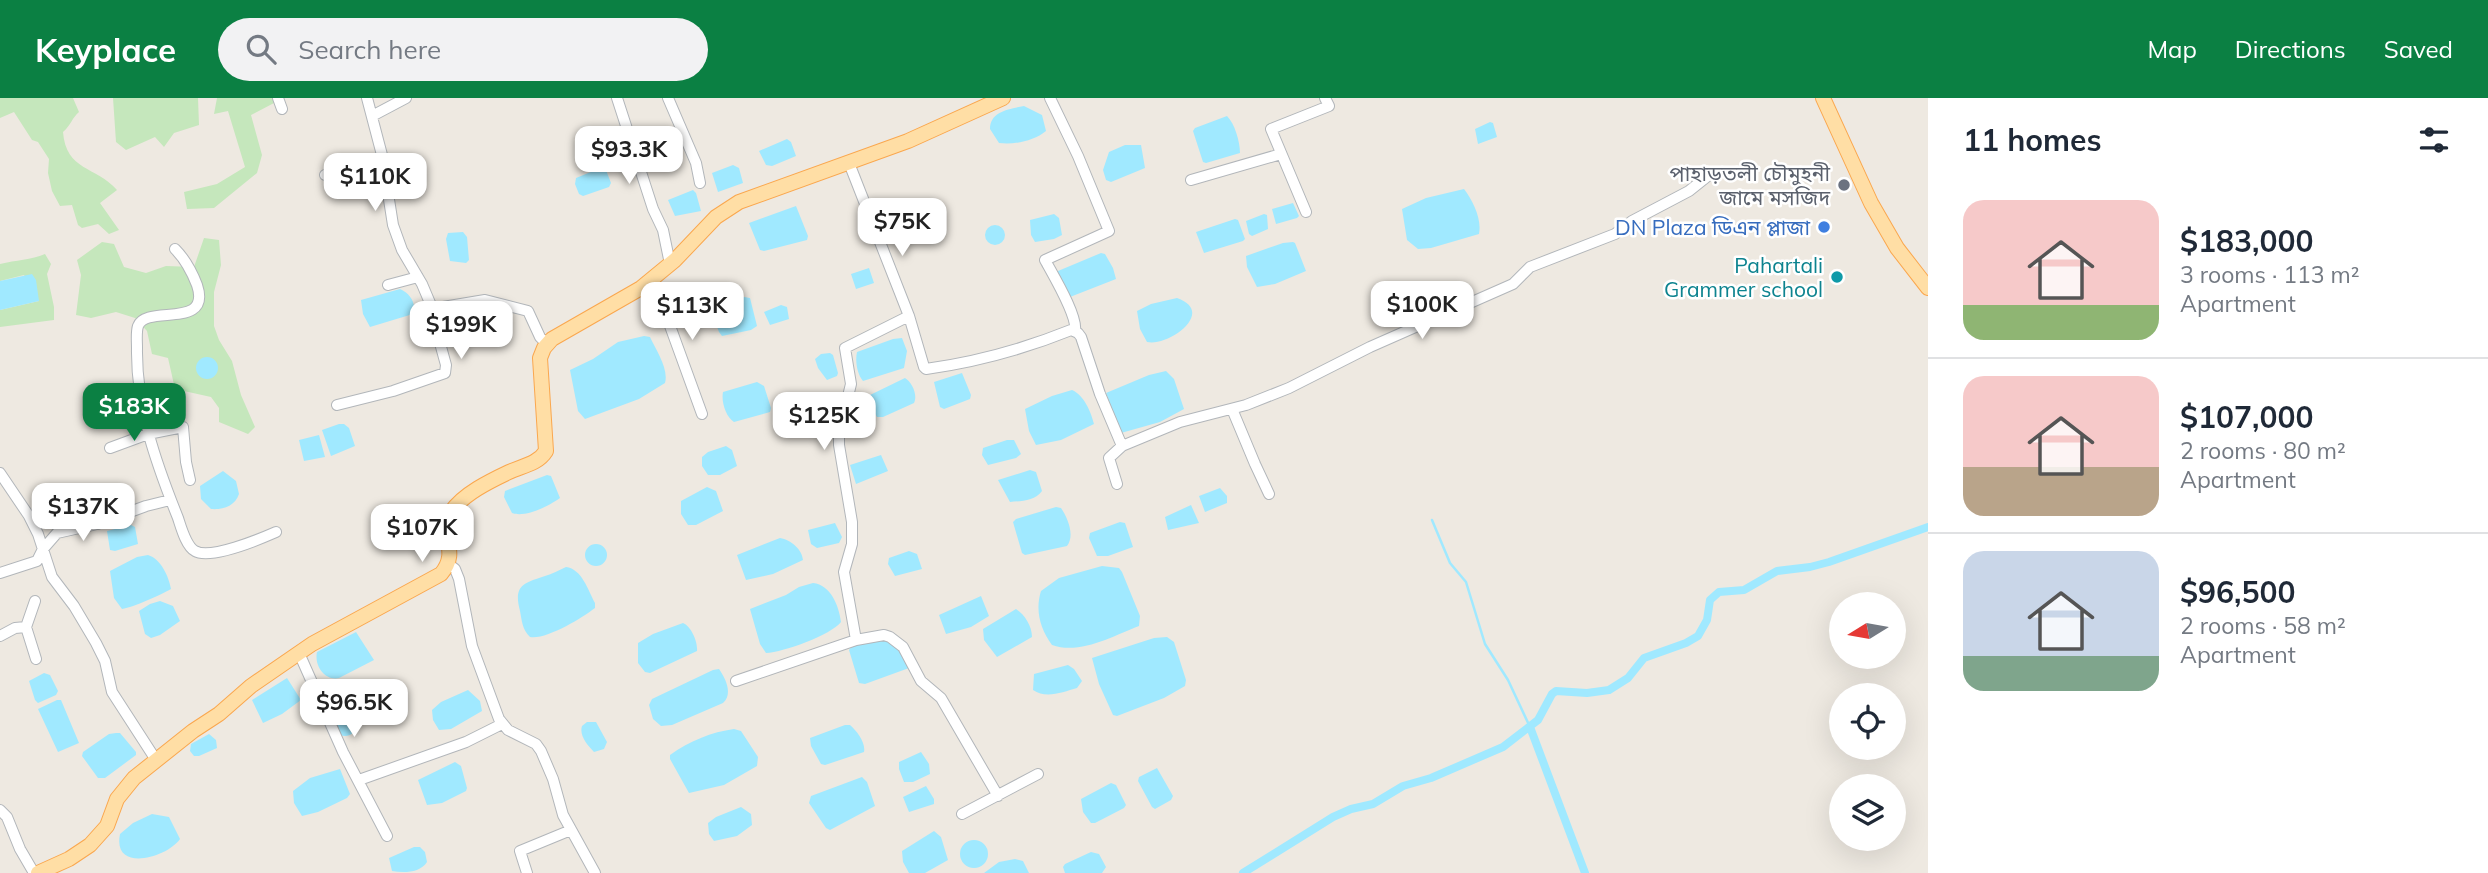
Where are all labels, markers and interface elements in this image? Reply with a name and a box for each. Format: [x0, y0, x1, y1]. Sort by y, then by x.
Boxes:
search box [218, 18, 708, 81]
text: Keyplace [35, 29, 176, 70]
icon: search [242, 30, 280, 68]
text: Search here [298, 33, 441, 66]
text: Map [2147, 34, 2197, 64]
text: Directions [2235, 34, 2346, 64]
text: Saved [2384, 34, 2453, 64]
text: 11 homes [1963, 121, 2102, 159]
icon: filters [2415, 121, 2453, 159]
pin: $93.3K [572, 126, 686, 186]
text: $93.3K [591, 134, 667, 163]
pin: $110K [326, 153, 424, 213]
place label: পাহাড়তলী চৌমুহনী জামে মসজিদ [1670, 160, 1830, 210]
text: $110K [340, 161, 410, 190]
marker: পাহাড়তলী চৌমুহনী জামে মসজিদ [1836, 177, 1852, 193]
pin: $75K [861, 198, 943, 258]
text: $75K [874, 206, 930, 235]
place label: DN Plaza ডিএন প্লাজা [1615, 214, 1810, 240]
marker: DN Plaza ডিএন প্লাজা [1816, 219, 1832, 235]
text: $183,000 [2180, 222, 2313, 260]
icon: home [2019, 228, 2103, 312]
place label: Pahartali Grammer school [1664, 252, 1823, 302]
text: 3 rooms · 113 m² [2180, 260, 2360, 289]
marker: Pahartali Grammer school [1829, 269, 1845, 285]
pin: $113K [643, 282, 741, 342]
pin: $100K [1373, 282, 1471, 341]
text: $100K [1387, 289, 1457, 318]
text: Apartment [2180, 289, 2296, 318]
text: $113K [657, 290, 727, 319]
pin: $199K [412, 302, 510, 361]
text: $199K [426, 309, 496, 338]
pin: $183K [85, 384, 183, 443]
text: $183K [99, 391, 169, 420]
pin: $125K [775, 392, 873, 452]
text: $107,000 [2180, 398, 2313, 436]
text: $125K [789, 400, 859, 429]
icon: home [2019, 404, 2103, 488]
text: 2 rooms · 80 m² [2180, 436, 2346, 465]
text: Apartment [2180, 465, 2296, 494]
pin: $137K [34, 484, 132, 543]
text: $137K [48, 491, 118, 520]
pin: $107K [373, 504, 471, 564]
text: $107K [387, 512, 457, 541]
text: $96,500 [2180, 573, 2295, 611]
icon: home [2019, 579, 2103, 663]
north arrow [1829, 592, 1906, 668]
map controls [1829, 592, 1906, 851]
text: 2 rooms · 58 m² [2180, 611, 2346, 640]
text: Apartment [2180, 640, 2296, 669]
pin: $96.5K [297, 680, 411, 739]
button: locate [1829, 683, 1906, 760]
text: $96.5K [316, 687, 392, 716]
button: layers [1829, 774, 1906, 851]

